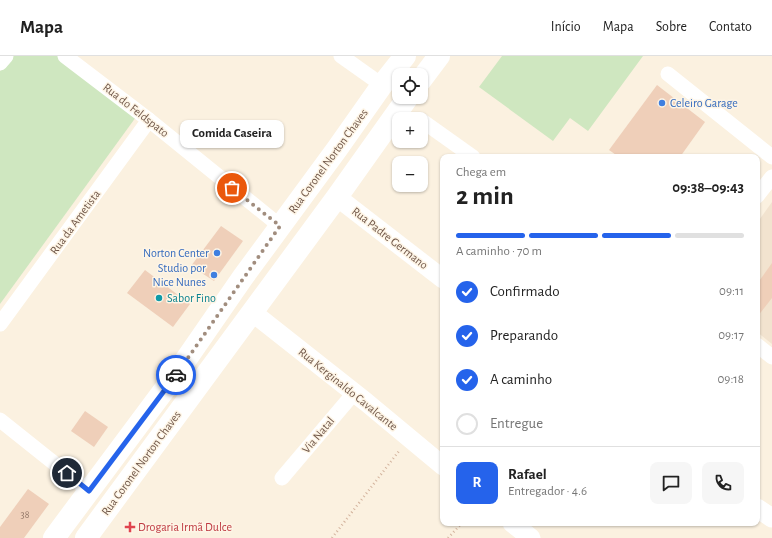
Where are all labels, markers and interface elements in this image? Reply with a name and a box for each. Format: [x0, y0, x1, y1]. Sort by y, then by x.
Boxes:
text: Mapa [20, 18, 63, 37]
text: Início [551, 20, 581, 34]
text: Mapa [603, 20, 634, 34]
text: Sobre [656, 20, 687, 34]
text: Contato [709, 20, 752, 34]
map controls [392, 68, 428, 192]
button: locate [392, 68, 428, 104]
street label: Rua do Feldspato [101, 81, 171, 139]
place label: Celeiro Garage [670, 97, 738, 109]
marker: Celeiro Garage [657, 98, 667, 108]
street label: Rua Coronel Norton Chaves [286, 106, 370, 216]
button: + [392, 112, 428, 148]
callout: Comida Caseira [180, 120, 284, 148]
text: Comida Caseira [192, 127, 272, 140]
button: − [392, 156, 428, 192]
text: Chega em [456, 166, 506, 179]
pin [215, 171, 249, 205]
icon: bag [221, 177, 243, 199]
text: 09:38–09:43 [672, 180, 744, 195]
text: 2 min [456, 183, 514, 209]
street label: Rua da Ametista [48, 187, 103, 256]
street label: Rua Padre Germano [350, 205, 430, 271]
text: A caminho · 70 m [456, 245, 542, 258]
place label: Norton Center [143, 247, 209, 259]
marker: Norton Center [212, 248, 222, 258]
place label: Studio por Nice Nunes [153, 262, 206, 288]
marker: Studio por Nice Nunes [209, 270, 219, 280]
icon: check [456, 281, 478, 303]
text: Confirmado [490, 284, 560, 299]
text: 09:11 [719, 285, 744, 298]
place label: Sabor Fino [167, 292, 216, 304]
marker: Sabor Fino [154, 293, 164, 303]
icon: check [456, 325, 478, 347]
text: Preparando [490, 328, 558, 343]
text: 09:17 [718, 329, 744, 342]
street label: Rua Kerginaldo Cavalcante [296, 345, 400, 433]
courier [156, 355, 196, 395]
icon: car [165, 364, 187, 386]
icon: check [456, 369, 478, 391]
text: A caminho [490, 372, 552, 387]
text: 09:18 [717, 373, 744, 386]
street label: Rua Coronel Norton Chaves [99, 408, 183, 518]
street label: Via Natal [300, 415, 336, 455]
text: Entregue [490, 416, 543, 431]
pin [50, 456, 84, 490]
icon: home [56, 462, 78, 484]
button: chat [650, 462, 692, 504]
button: phone [702, 462, 744, 504]
text: Rafael [508, 467, 547, 482]
text: R [473, 475, 481, 490]
text: Entregador · 4.6 [508, 485, 587, 498]
house number: 38 [21, 510, 30, 520]
place label: Drogaria Irmã Dulce [138, 521, 232, 533]
marker: Drogaria Irmã Dulce [125, 522, 135, 532]

